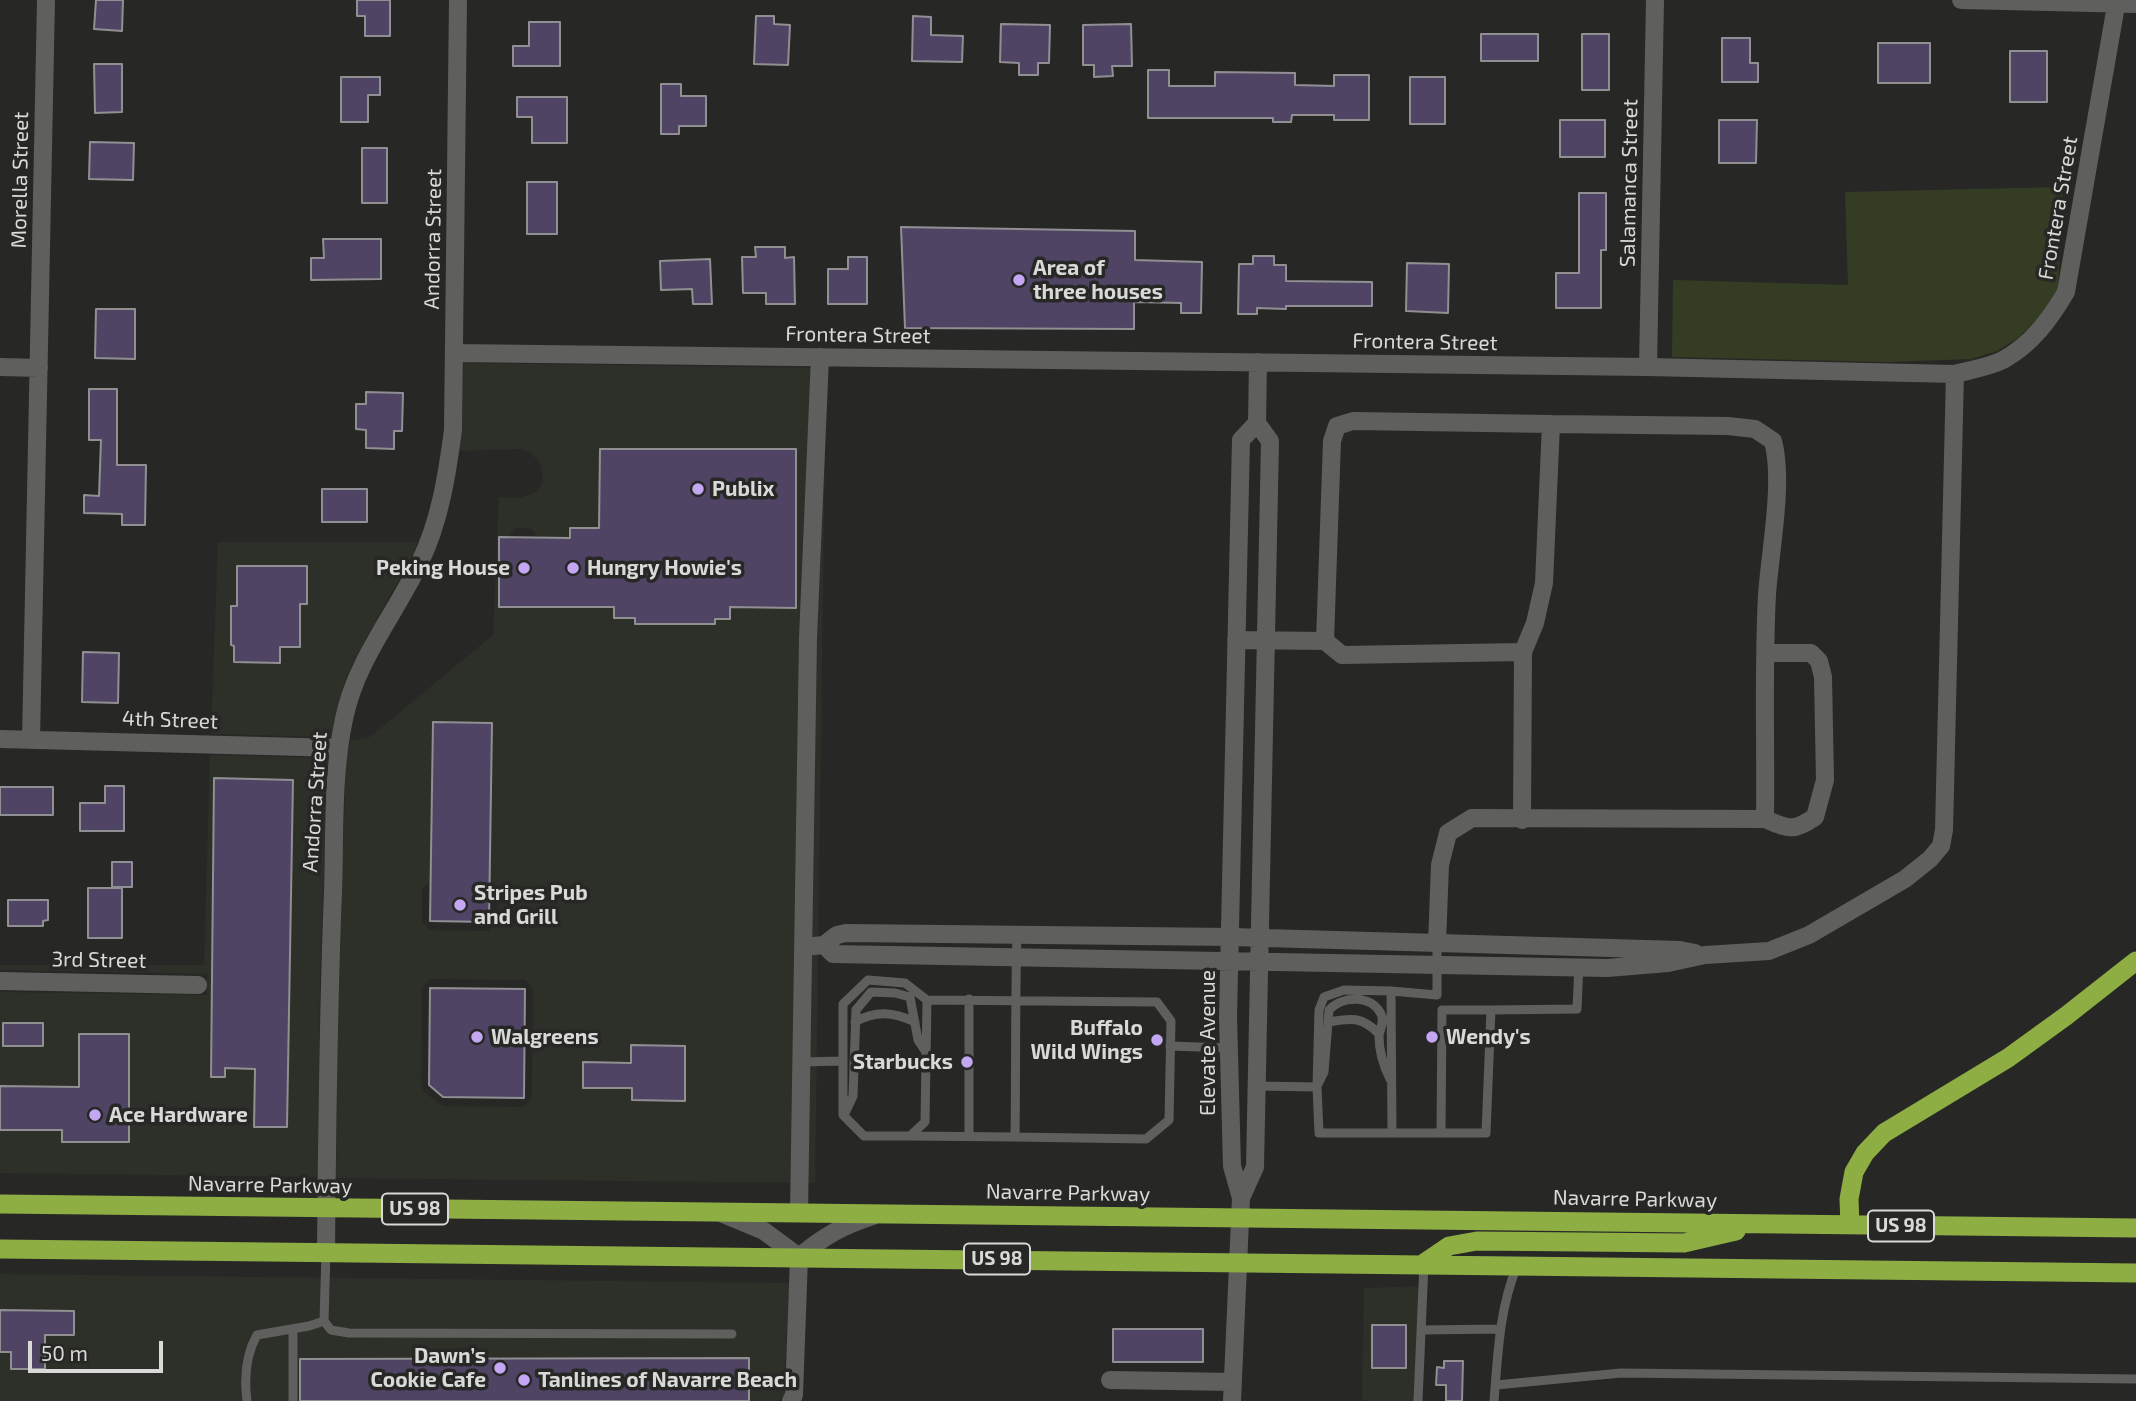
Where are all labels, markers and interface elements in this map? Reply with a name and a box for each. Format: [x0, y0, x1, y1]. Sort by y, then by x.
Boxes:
street label: Salamanca Street [1615, 99, 1643, 267]
street label: Morella Street [6, 111, 34, 249]
street label: Frontera Street [2033, 134, 2083, 282]
street label: Andorra Street [419, 168, 447, 310]
place label: Area of three houses [1033, 255, 1163, 305]
marker: Area of three houses [1011, 272, 1027, 288]
street label: Frontera Street [785, 321, 931, 349]
street label: Frontera Street [1352, 328, 1498, 356]
place label: Publix [712, 476, 774, 502]
marker: Publix [690, 481, 706, 497]
place label: Peking House [376, 555, 510, 581]
place label: Hungry Howie's [587, 555, 742, 581]
marker: Peking House [516, 560, 532, 576]
marker: Hungry Howie's [565, 560, 581, 576]
street label: 4th Street [122, 706, 218, 734]
street label: Andorra Street [298, 731, 332, 873]
place label: Stripes Pub and Grill [474, 880, 588, 930]
marker: Stripes Pub and Grill [452, 897, 468, 913]
street label: 3rd Street [51, 947, 147, 973]
street label: Elevate Avenue [1195, 970, 1221, 1116]
place label: Buffalo Wild Wings [1030, 1015, 1143, 1065]
place label: Walgreens [491, 1024, 599, 1050]
place label: Wendy's [1446, 1024, 1531, 1050]
marker: Walgreens [469, 1029, 485, 1045]
marker: Wendy's [1424, 1029, 1440, 1045]
marker: Buffalo Wild Wings [1149, 1032, 1165, 1048]
place label: Starbucks [853, 1049, 953, 1075]
marker: Starbucks [959, 1054, 975, 1070]
place label: Ace Hardware [109, 1102, 248, 1128]
marker: Ace Hardware [87, 1107, 103, 1123]
street label: Navarre Parkway [188, 1171, 352, 1199]
street label: Navarre Parkway [986, 1179, 1150, 1207]
street label: Navarre Parkway [1553, 1185, 1717, 1213]
road number: US 98 [382, 1194, 448, 1224]
road number: US 98 [1868, 1210, 1934, 1242]
road number: US 98 [964, 1244, 1030, 1274]
scale bar [32, 1328, 166, 1372]
text: 50 m [41, 1340, 88, 1365]
place label: Dawn’s Cookie Cafe [370, 1343, 486, 1393]
marker: Dawn’s Cookie Cafe [492, 1360, 508, 1376]
place label: Tanlines of Navarre Beach [538, 1367, 797, 1393]
marker: Tanlines of Navarre Beach [516, 1372, 532, 1388]

